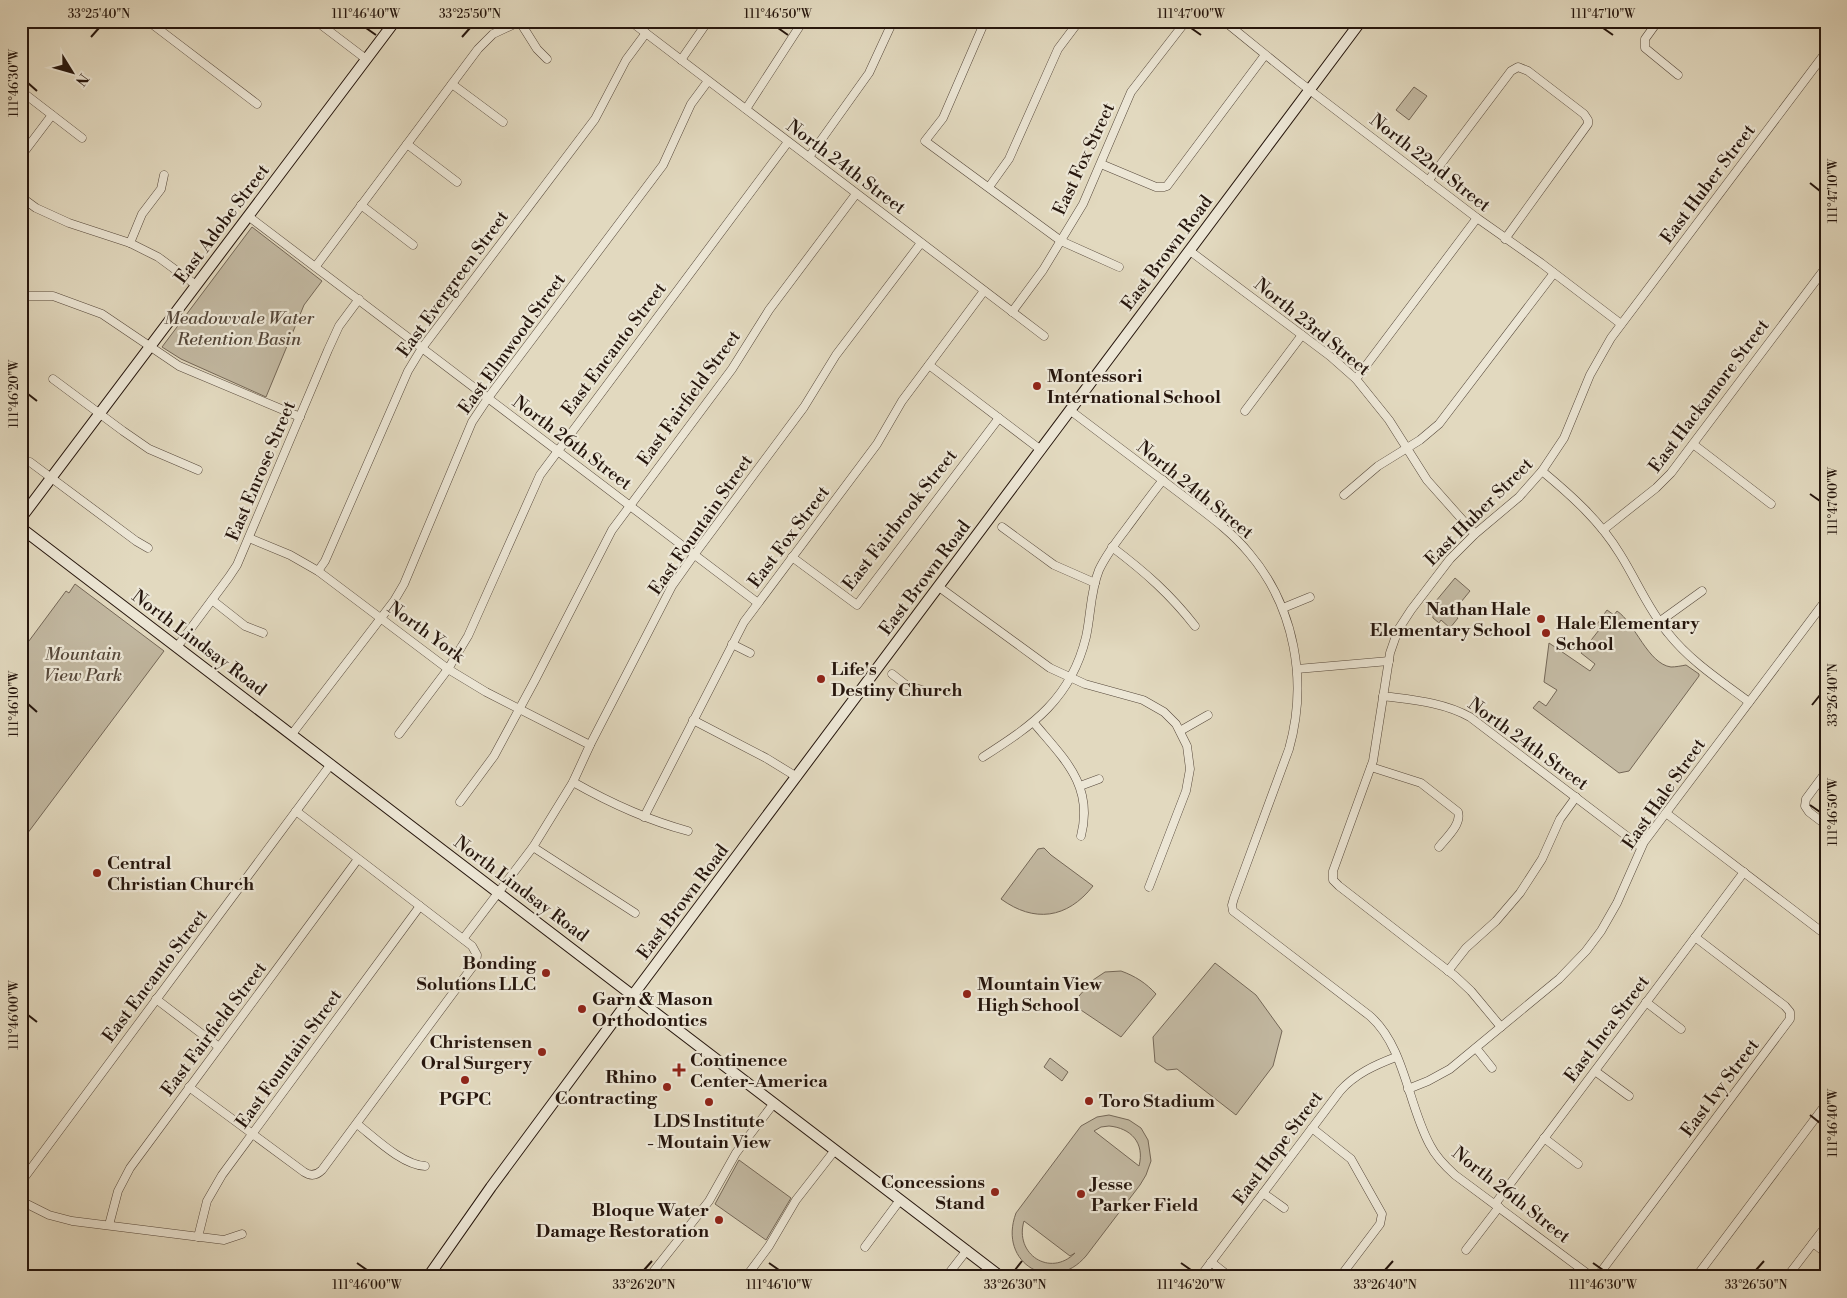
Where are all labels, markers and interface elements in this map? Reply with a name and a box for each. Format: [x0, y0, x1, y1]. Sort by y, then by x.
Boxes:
text: 33°25'40"N [68, 7, 130, 22]
text: 111°46'40"W [332, 7, 401, 22]
text: 33°25'50"N [439, 7, 501, 22]
text: 111°46'50"W [744, 7, 813, 22]
text: 111°47'00"W [1157, 7, 1226, 22]
text: 111°47'10"W [1571, 7, 1636, 22]
text: 111°46'30"W [7, 48, 22, 117]
north arrow [48, 48, 98, 98]
text: N [71, 69, 92, 89]
street label: East Fox Street [1048, 98, 1120, 219]
street label: North 22nd Street [1365, 109, 1495, 218]
street label: North 24th Street [782, 115, 911, 220]
street label: East Huber Street [1655, 119, 1761, 248]
text: 111°47'10"W [1826, 158, 1841, 223]
street label: East Adobe Street [169, 159, 275, 288]
street label: East Brown Road [1116, 190, 1218, 315]
street label: East Evergreen Street [392, 206, 514, 362]
street label: East Elmwood Street [453, 269, 571, 419]
street label: North 23rd Street [1249, 273, 1375, 381]
street label: East Encanto Street [556, 277, 672, 420]
park label: Meadowvale Water Retention Basin [164, 307, 314, 351]
street label: East Hackamore Street [1644, 314, 1775, 477]
street label: East Fairfield Street [632, 325, 746, 470]
text: 111°46'20"W [7, 359, 22, 428]
place label: Montessori International School [1047, 365, 1221, 409]
marker: Montessori International School [1031, 380, 1043, 392]
street label: North 26th Street [508, 391, 637, 496]
street label: East Enrose Street [221, 397, 301, 545]
street label: North 24th Street [1132, 436, 1259, 545]
street label: East Fairbrook Street [838, 444, 963, 595]
street label: East Fountain Street [644, 450, 758, 600]
street label: East Huber Street [1420, 452, 1539, 571]
text: 111°47'00"W [1826, 466, 1841, 535]
street label: East Fox Street [743, 481, 835, 593]
street label: East Brown Road [874, 515, 976, 640]
street label: North Lindsay Road [127, 585, 271, 702]
street label: North York [383, 596, 471, 669]
place label: Nathan Hale Elementary School [1370, 598, 1531, 642]
place label: Hale Elementary School [1556, 612, 1701, 656]
marker: Nathan Hale Elementary School [1535, 613, 1547, 625]
marker: Hale Elementary School [1540, 627, 1552, 639]
park label: Mountain View Park [44, 643, 122, 687]
place label: Life's Destiny Church [831, 658, 962, 702]
text: 33°26'40"N [1826, 663, 1841, 727]
text: 111°46'10"W [7, 670, 22, 737]
marker: Life's Destiny Church [815, 673, 827, 685]
street label: North 24th Street [1463, 692, 1593, 796]
street label: East Hale Street [1617, 734, 1711, 854]
text: 111°46'50"W [1826, 777, 1841, 846]
street label: North Lindsay Road [449, 831, 593, 948]
street label: East Brown Road [632, 839, 734, 964]
place label: Central Christian Church [107, 852, 254, 896]
marker: Central Christian Church [91, 867, 103, 879]
street label: East Encanto Street [97, 904, 213, 1047]
place label: Bonding Solutions LLC [417, 952, 537, 996]
street label: East Fairfield Street [156, 957, 272, 1101]
marker: Bonding Solutions LLC [540, 967, 552, 979]
street label: East Inca Street [1559, 970, 1655, 1087]
place label: Mountain View High School [977, 973, 1102, 1017]
text: 111°46'00"W [7, 979, 22, 1050]
street label: East Fountain Street [231, 984, 348, 1133]
place label: Garn & Mason Orthodontics [592, 988, 713, 1032]
marker: Mountain View High School [961, 988, 973, 1000]
marker: Garn & Mason Orthodontics [576, 1003, 588, 1015]
place label: Christensen Oral Surgery [421, 1031, 533, 1075]
street label: East Ivy Street [1676, 1034, 1765, 1142]
marker: Christensen Oral Surgery [536, 1046, 548, 1058]
place label: Continence Center-America [690, 1049, 828, 1093]
marker: Continence Center-America [672, 1063, 686, 1077]
place label: Rhino Contracting [555, 1066, 658, 1110]
marker: PGPC [459, 1074, 471, 1086]
marker: Rhino Contracting [661, 1081, 673, 1093]
street label: East Hope Street [1228, 1086, 1329, 1209]
place label: PGPC [439, 1088, 491, 1111]
text: 111°46'40"W [1826, 1088, 1841, 1157]
place label: Toro Stadium [1099, 1090, 1216, 1113]
marker: Toro Stadium [1083, 1095, 1095, 1107]
marker: LDS Institute - Moutain View [703, 1096, 715, 1108]
place label: LDS Institute - Moutain View [647, 1110, 771, 1154]
street label: North 26th Street [1447, 1142, 1575, 1249]
place label: Concessions Stand [881, 1171, 985, 1215]
place label: Jesse Parker Field [1088, 1173, 1199, 1217]
marker: Concessions Stand [989, 1186, 1001, 1198]
marker: Jesse Parker Field [1075, 1188, 1087, 1200]
place label: Bloque Water Damage Restoration [536, 1199, 709, 1243]
marker: Bloque Water Damage Restoration [713, 1214, 725, 1226]
text: 111°46'00"W [332, 1278, 403, 1293]
text: 33°26'20"N [613, 1278, 676, 1293]
text: 111°46'10"W [746, 1278, 813, 1293]
text: 33°26'30"N [984, 1278, 1046, 1293]
text: 111°46'20"W [1157, 1278, 1226, 1293]
text: 33°26'40"N [1353, 1278, 1417, 1293]
text: 111°46'30"W [1569, 1278, 1638, 1293]
text: 33°26'50"N [1725, 1278, 1787, 1293]

